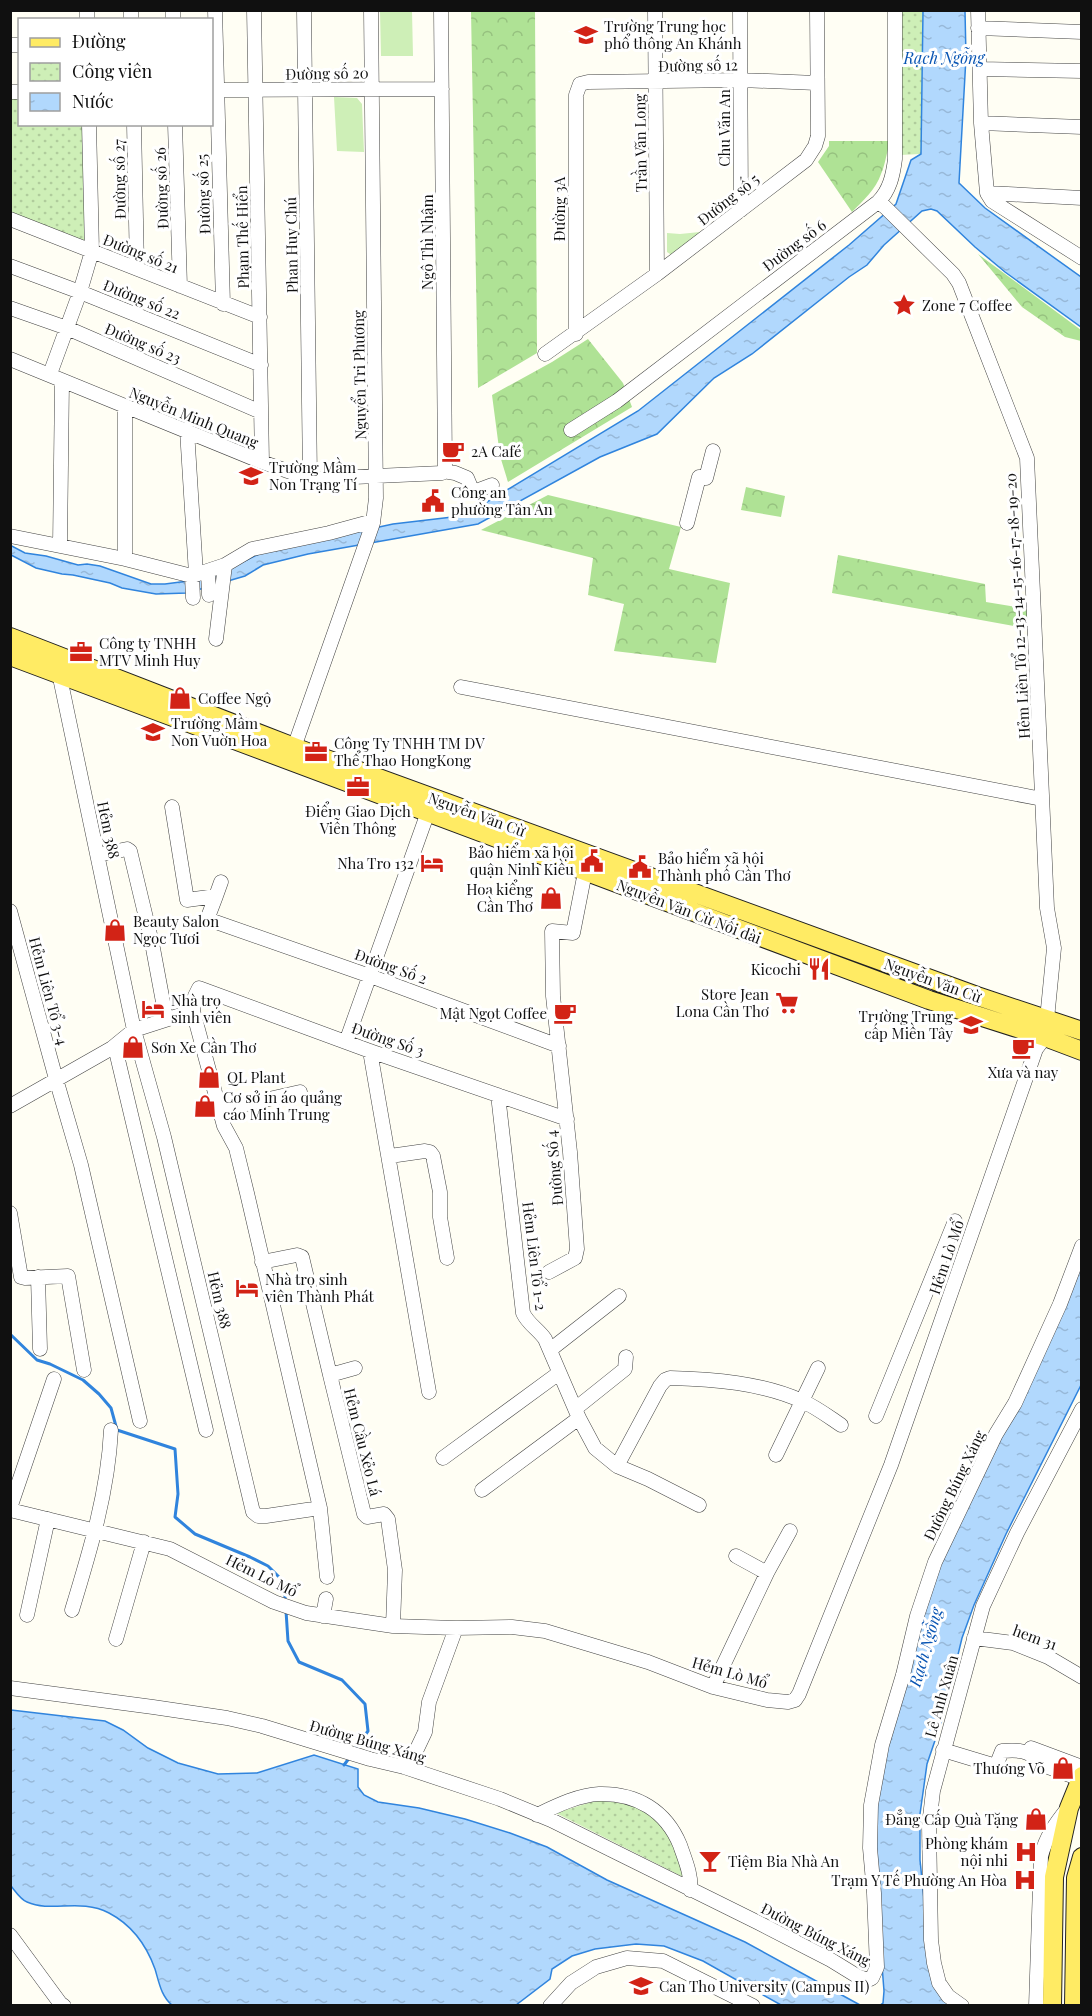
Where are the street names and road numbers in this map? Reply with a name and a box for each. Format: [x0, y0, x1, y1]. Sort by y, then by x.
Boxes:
street label: Đường số 12 [658, 53, 738, 76]
street label: Đường số 20 [285, 61, 369, 84]
street label: Chu Văn An [714, 89, 734, 167]
street label: Trần Văn Long [629, 94, 651, 192]
street label: Đường số 27 [107, 139, 130, 219]
street label: Đường số 26 [149, 147, 172, 229]
street label: Đường số 25 [191, 154, 214, 235]
street label: Đường số 5 [692, 168, 763, 229]
street label: Đường 3A [549, 176, 569, 241]
street label: Phạm Thế Hiển [230, 185, 253, 289]
street label: Ngô Thì Nhậm [417, 193, 437, 290]
street label: Phan Huy Chú [280, 196, 302, 293]
street label: Đường số 6 [758, 214, 830, 275]
street label: Đường số 21 [100, 228, 182, 277]
street label: Đường số 22 [101, 274, 184, 323]
street label: Nguyển Tri Phương [348, 310, 370, 440]
street label: Đường số 23 [102, 317, 185, 368]
street label: Nguyễn Minh Quang [126, 382, 262, 452]
street label: Hẻm Liên Tổ 12-13-14-15-16-17-18-19-20 [1000, 473, 1034, 739]
street label: Nguyễn Văn Cừ [426, 787, 529, 841]
street label: Hẻm 388 [93, 800, 125, 861]
street label: Nguyễn Văn Cừ Nối dài [614, 873, 765, 948]
street label: Hẻm Liên Tổ 3-4 [25, 935, 73, 1047]
street label: Đường Số 2 [352, 943, 430, 988]
street label: Nguyễn Văn Cừ [882, 953, 985, 1007]
street label: Đường Số 3 [349, 1016, 427, 1061]
street label: Đường Số 4 [540, 1130, 567, 1207]
street label: Hẻm Liên Tổ 1-2 [518, 1200, 552, 1312]
street label: Hẻm Lò Mổ [924, 1216, 968, 1297]
street label: Hẻm 388 [204, 1269, 236, 1331]
street label: Hẻm Cầu Xẻo Lá [340, 1386, 386, 1499]
street label: Đường Búng Xáng [919, 1427, 989, 1543]
street label: Hẻm Lò Mổ [223, 1549, 302, 1601]
street label: hem 31 [1010, 1620, 1060, 1654]
street label: Hẻm Lò Mổ [690, 1652, 771, 1693]
street label: Lê Anh Xuân [920, 1652, 962, 1739]
street label: Đường Búng Xáng [307, 1715, 429, 1767]
street label: Đường Búng Xáng [758, 1898, 874, 1970]

